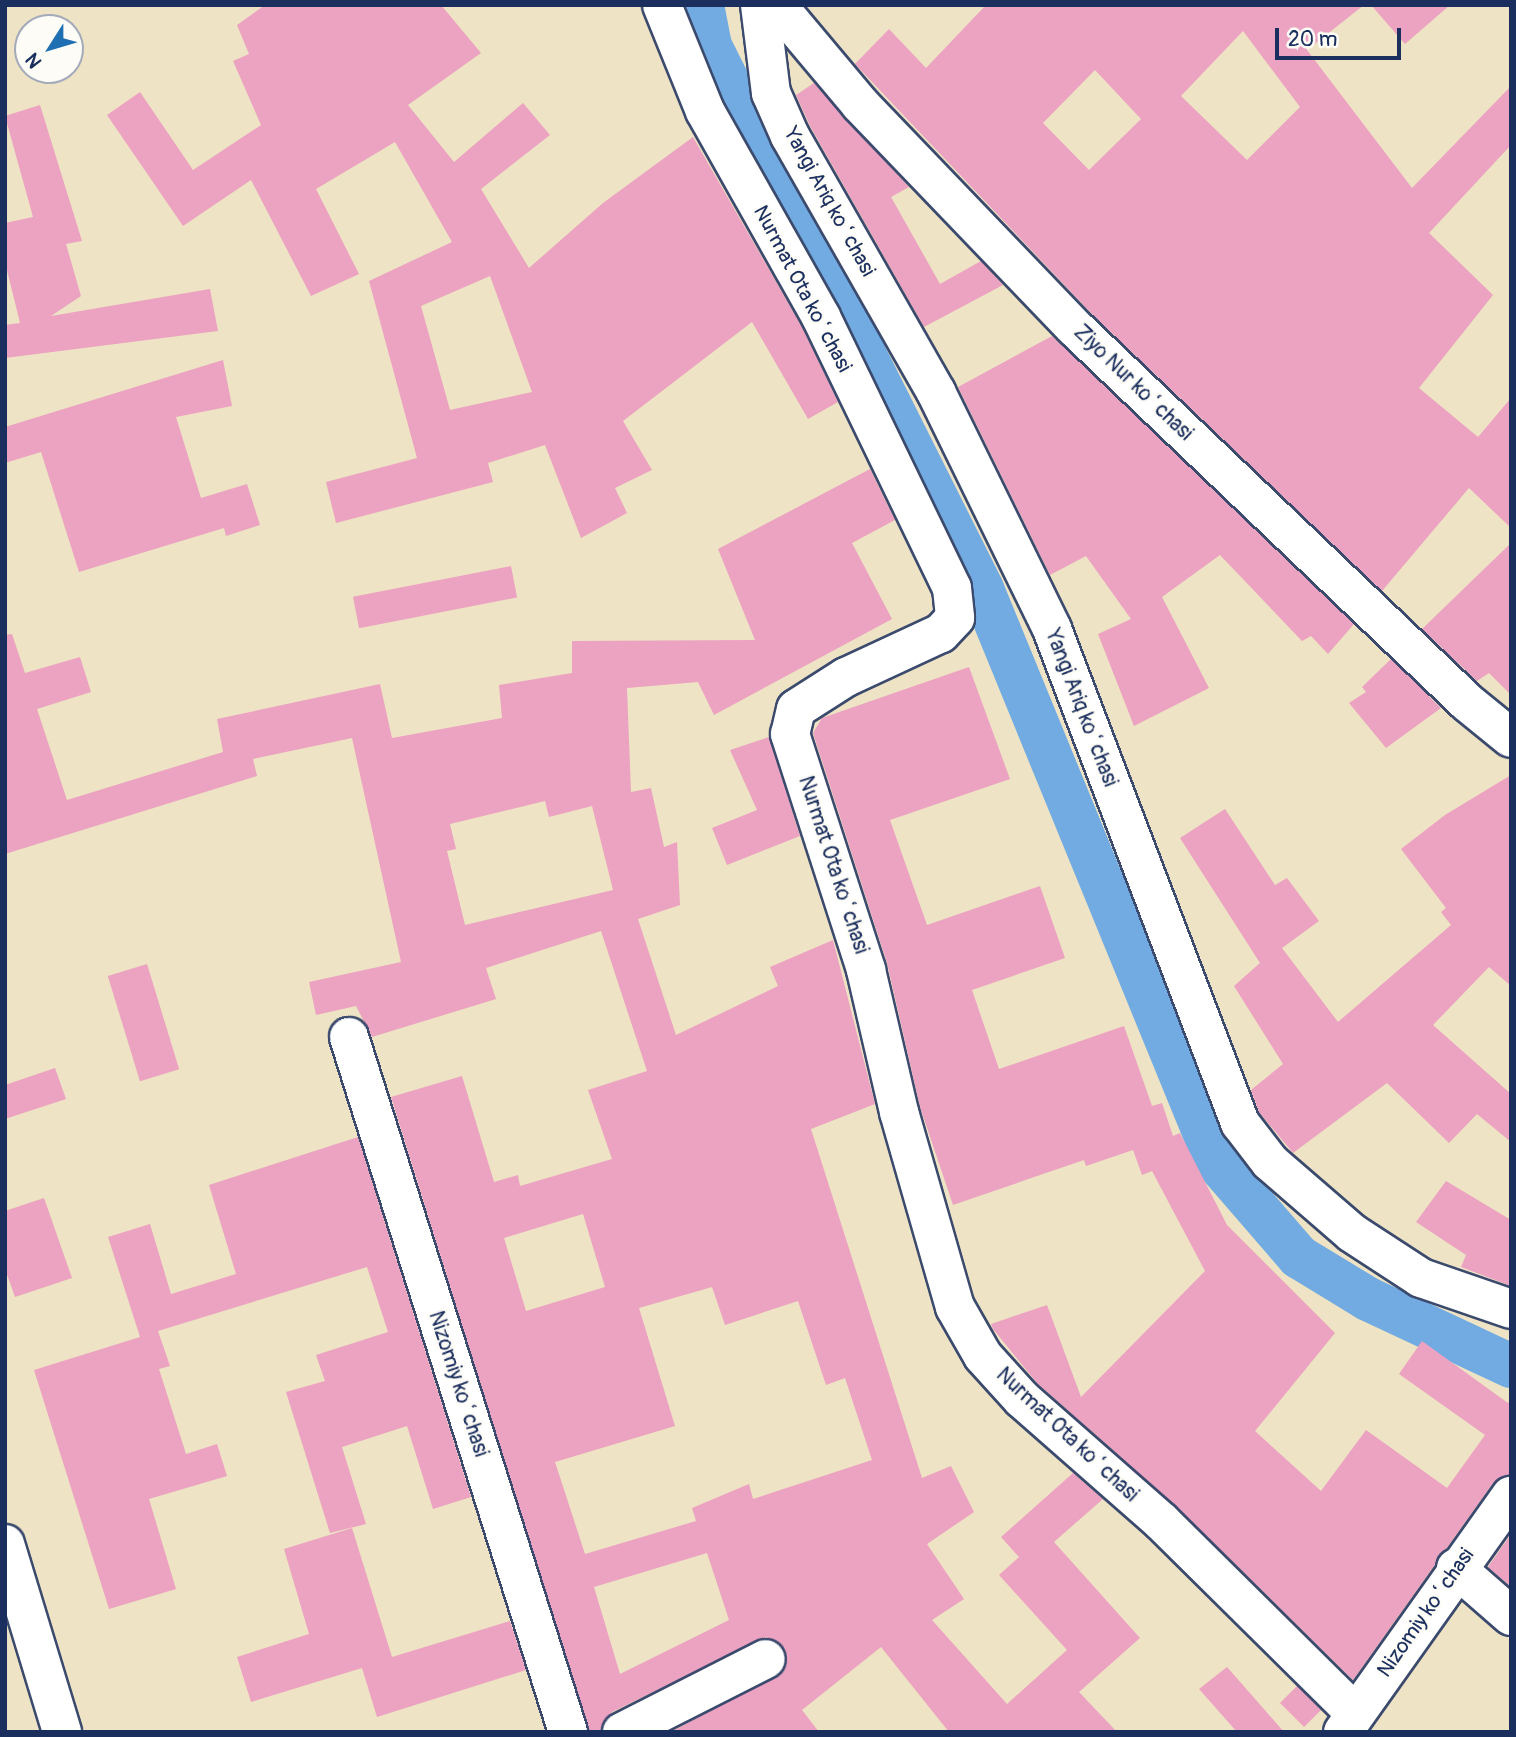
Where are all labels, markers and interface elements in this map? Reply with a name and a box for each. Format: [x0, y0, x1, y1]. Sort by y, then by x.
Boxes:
north arrow [14, 14, 84, 84]
scale bar [1278, 14, 1404, 58]
text: 20 m [1288, 26, 1337, 53]
text: N [20, 48, 47, 73]
street label: Yangi Ariq koʻchasi [778, 123, 880, 281]
street label: Nurmat Ota koʻchasi [747, 201, 857, 377]
street label: Ziyo Nur koʻchasi [1068, 320, 1198, 446]
street label: Yangi Ariq koʻchasi [1039, 626, 1123, 790]
street label: Nurmat Ota koʻchasi [792, 773, 874, 957]
street label: Nizomiy koʻchasi [423, 1308, 493, 1460]
street label: Nurmat Ota koʻchasi [991, 1363, 1143, 1507]
street label: Nizomiy koʻchasi [1372, 1544, 1480, 1682]

